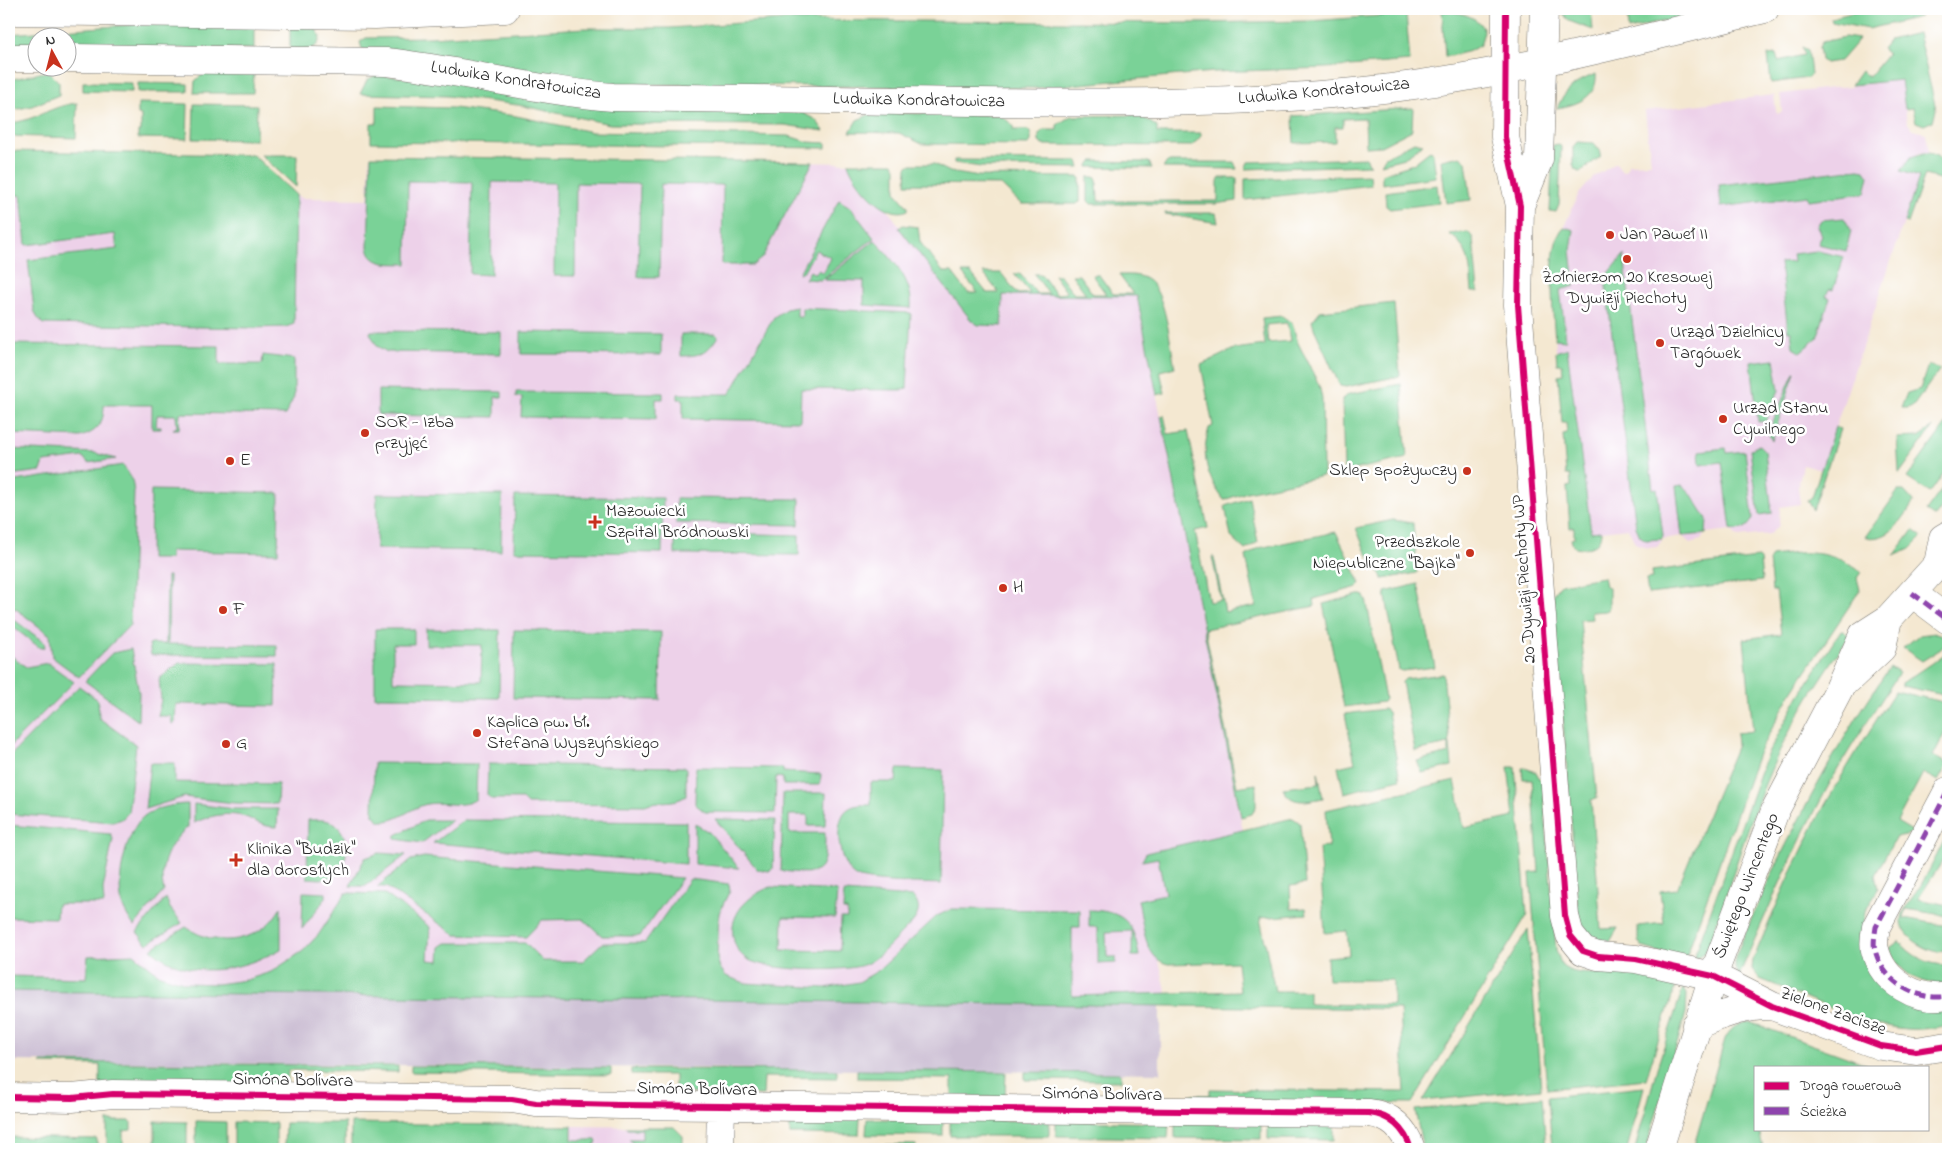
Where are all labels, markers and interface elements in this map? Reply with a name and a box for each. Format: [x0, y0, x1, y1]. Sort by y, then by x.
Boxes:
north arrow [28, 28, 78, 78]
text: N [45, 30, 57, 52]
street label: Ludwika Kondratowicza [429, 55, 603, 107]
street label: Ludwika Kondratowicza [1237, 72, 1411, 112]
street label: Ludwika Kondratowicza [833, 86, 1005, 116]
place label: Jan Paweł II [1620, 222, 1708, 248]
marker: Jan Paweł II [1604, 229, 1616, 241]
marker: Żołnierzom 20 Kresowej Dywizji Piechoty [1621, 253, 1633, 265]
place label: Żołnierzom 20 Kresowej Dywizji Piechoty [1542, 265, 1712, 312]
place label: Urząd Dzielnicy Targówek [1670, 320, 1784, 368]
marker: Urząd Dzielnicy Targówek [1654, 337, 1666, 349]
place label: Urząd Stanu Cywilnego [1733, 396, 1828, 444]
place label: SOR - Izba przyjęć [375, 410, 454, 457]
marker: Urząd Stanu Cywilnego [1717, 413, 1729, 425]
marker: SOR - Izba przyjęć [359, 427, 371, 439]
place label: E [240, 448, 251, 474]
marker: E [224, 455, 236, 467]
place label: Sklep spożywczy [1329, 458, 1457, 484]
marker: Sklep spożywczy [1461, 465, 1473, 477]
street label: 20 Dywizji Piechoty WP [1506, 493, 1544, 664]
place label: Mazowiecki Szpital Bródnowski [606, 499, 749, 546]
marker: Mazowiecki Szpital Bródnowski [588, 515, 602, 529]
place label: Przedszkole Niepubliczne "Bajka" [1313, 530, 1461, 577]
marker: Przedszkole Niepubliczne "Bajka" [1464, 547, 1476, 559]
place label: H [1013, 575, 1023, 601]
marker: H [997, 582, 1009, 594]
place label: F [232, 597, 245, 623]
marker: F [217, 604, 229, 616]
place label: Kaplica pw. bł. Stefana Wyszyńskiego [487, 710, 659, 758]
marker: Kaplica pw. bł. Stefana Wyszyńskiego [471, 727, 483, 739]
place label: G [236, 731, 247, 757]
marker: G [220, 738, 232, 750]
street label: Świętego Wincentego [1707, 809, 1788, 963]
place label: Klinika "Budzik" dla dorosłych [247, 837, 356, 884]
marker: Klinika "Budzik" dla dorosłych [229, 853, 243, 867]
street label: Zielone Zacisze [1776, 981, 1891, 1044]
legend [1754, 1066, 1930, 1130]
street label: Simóna Bolívara [233, 1067, 353, 1095]
text: Droga rowerowa [1799, 1075, 1901, 1098]
street label: Simóna Bolívara [637, 1076, 757, 1104]
street label: Simóna Bolívara [1042, 1081, 1162, 1109]
text: Ścieżka [1800, 1101, 1847, 1123]

